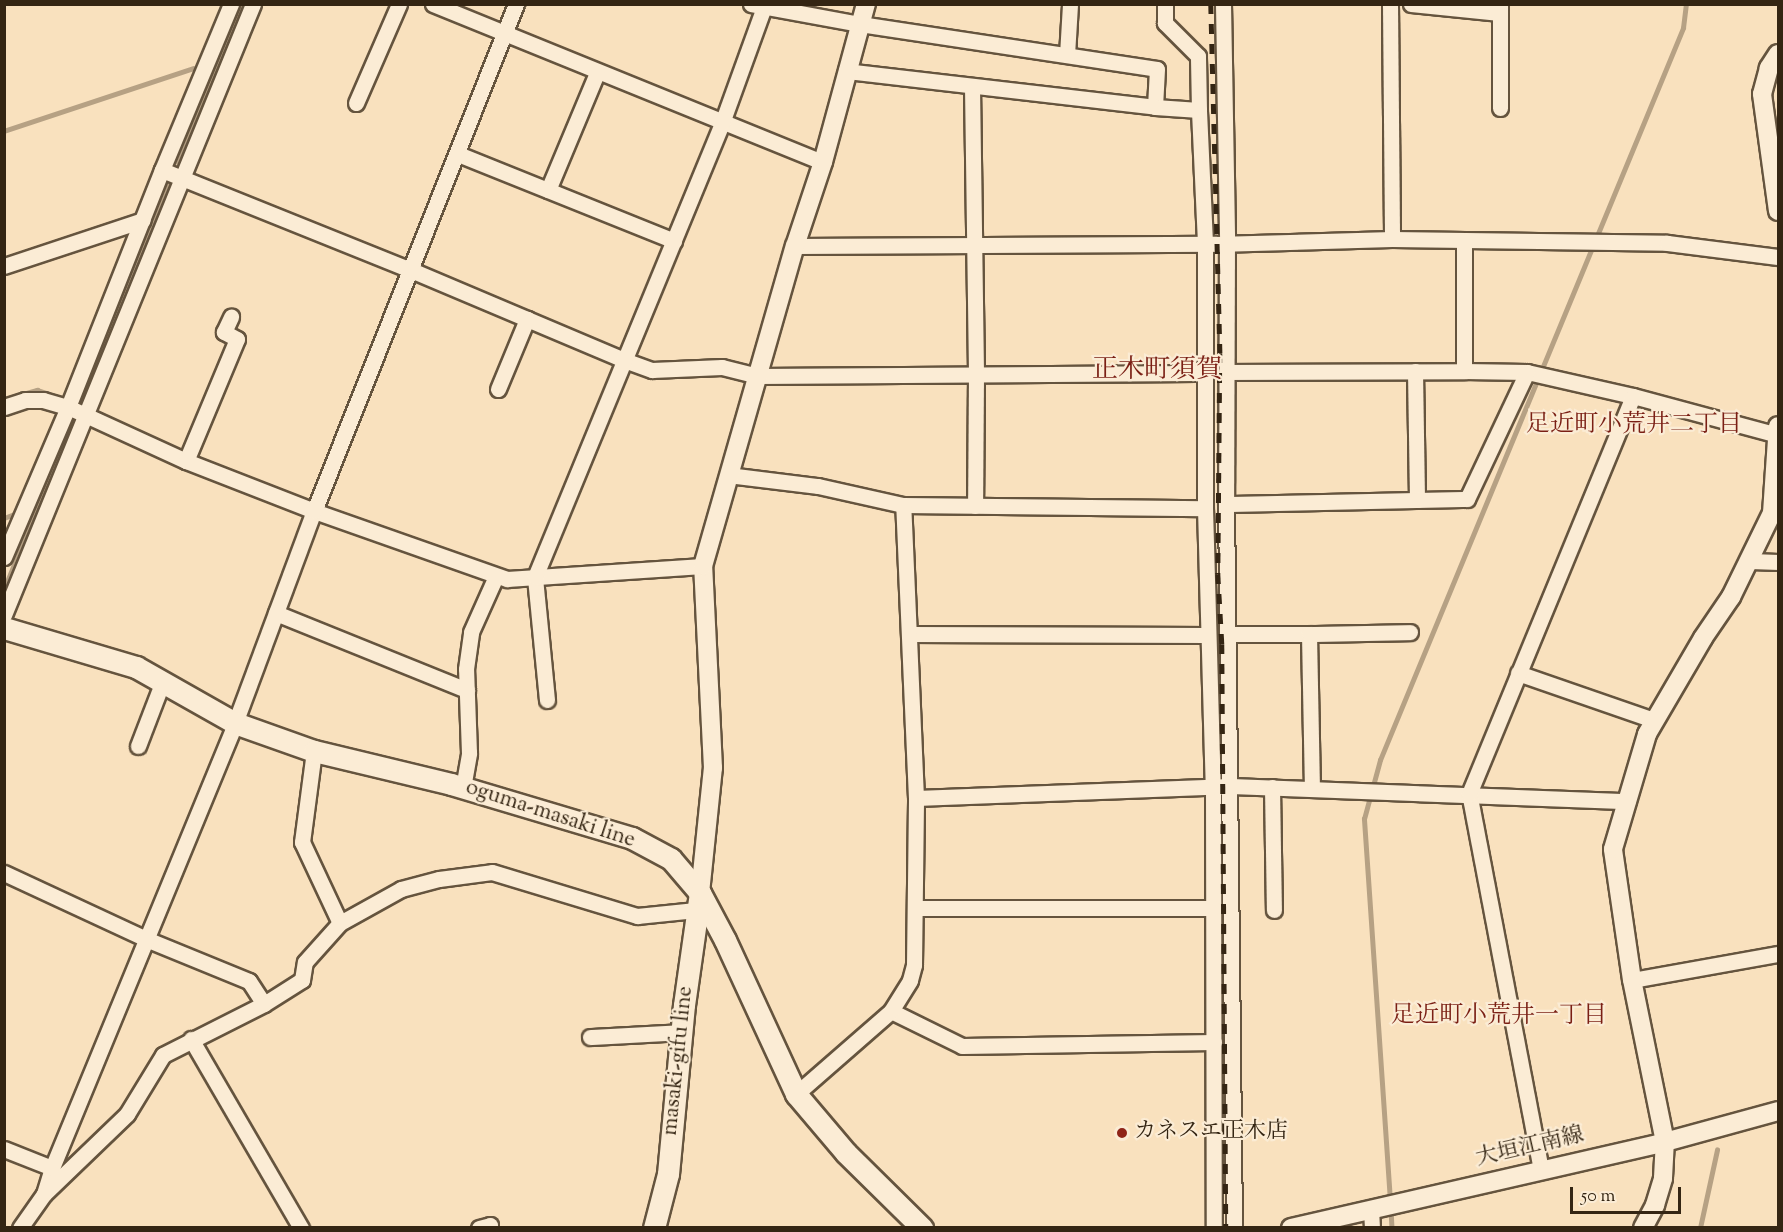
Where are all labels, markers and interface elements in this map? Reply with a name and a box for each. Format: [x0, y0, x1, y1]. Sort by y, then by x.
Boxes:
district label: 正木町須賀 [1092, 355, 1222, 387]
district label: 足近町小荒井二丁目 [1526, 412, 1742, 440]
street label: oguma-masaki line [462, 775, 638, 855]
street label: masaki-gifu line [658, 985, 700, 1137]
district label: 足近町小荒井一丁目 [1391, 1003, 1607, 1031]
place label: カネスエ正木店 [1134, 1120, 1288, 1146]
street label: 大垣江南線 [1473, 1123, 1587, 1173]
marker: カネスエ正木店 [1115, 1126, 1129, 1140]
scale bar [1573, 1175, 1684, 1213]
text: 50 m [1581, 1184, 1615, 1210]

